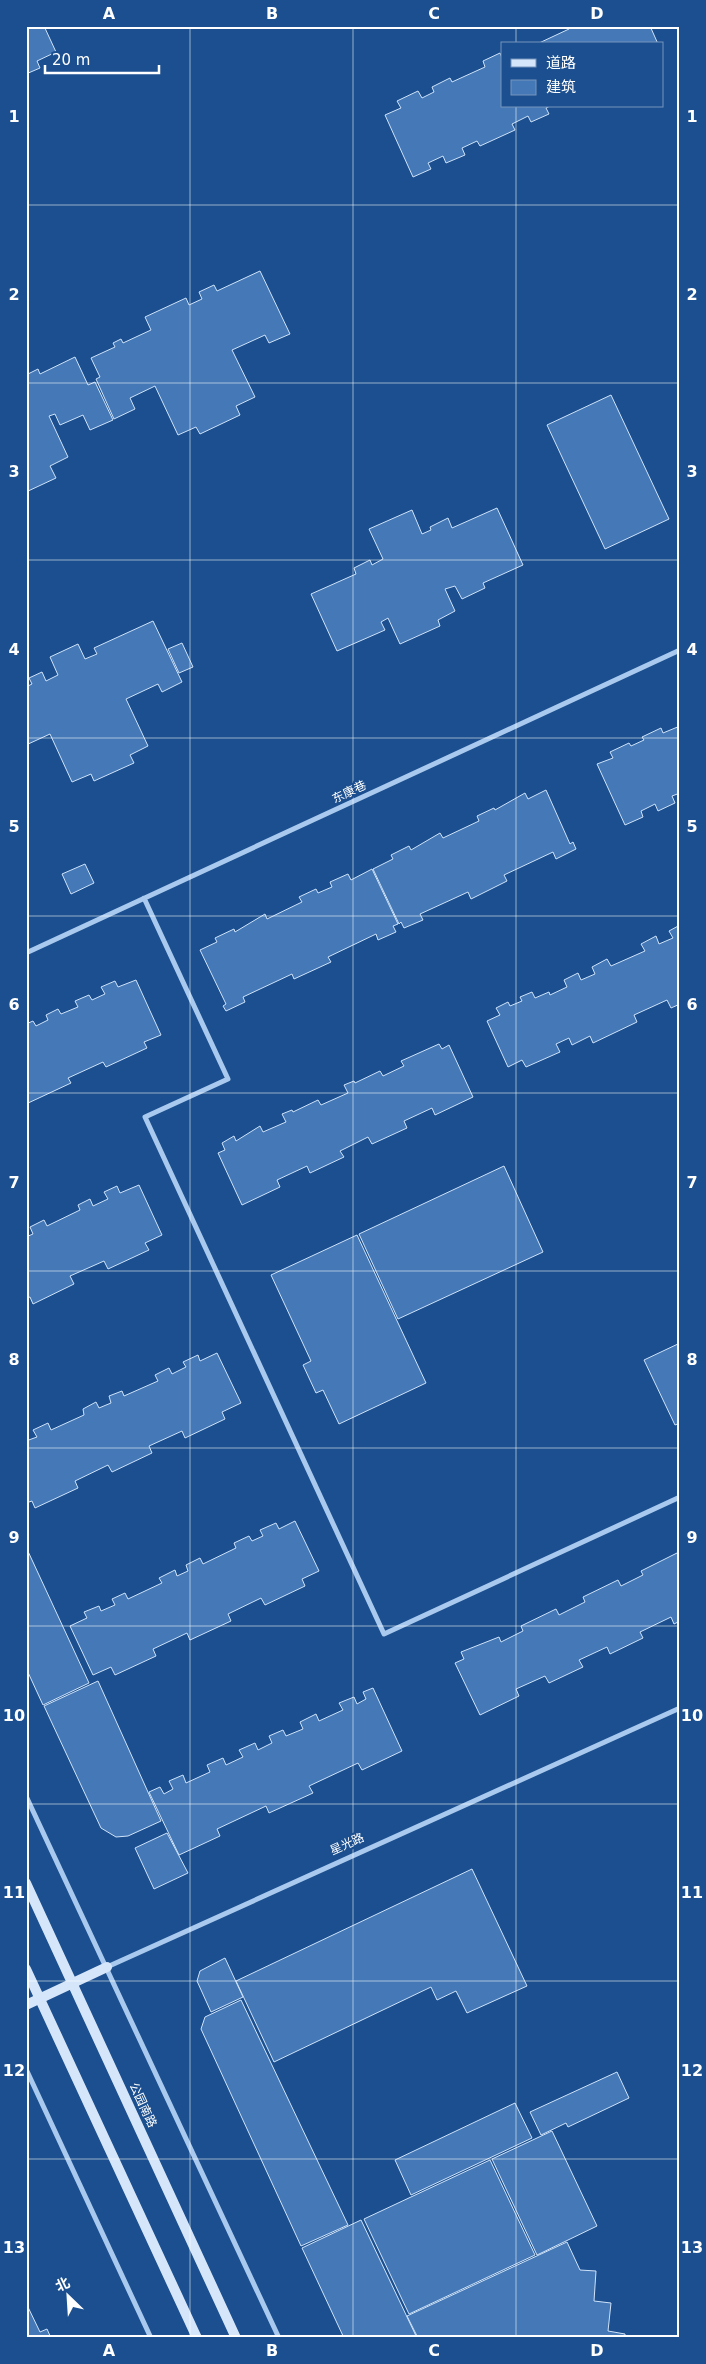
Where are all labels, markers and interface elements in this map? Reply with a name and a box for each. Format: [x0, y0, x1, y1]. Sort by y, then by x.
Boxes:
text: A [103, 4, 116, 23]
text: B [266, 4, 278, 23]
text: C [428, 4, 440, 23]
text: D [590, 4, 604, 23]
scale bar [45, 42, 159, 74]
legend [501, 42, 664, 108]
text: 20 m [52, 51, 90, 69]
text: 道路 [546, 54, 576, 72]
text: 建筑 [546, 78, 576, 96]
text: 1 [8, 107, 20, 126]
text: 1 [686, 107, 698, 126]
text: 2 [8, 285, 20, 304]
text: 2 [686, 285, 698, 304]
text: 3 [8, 462, 20, 481]
text: 3 [686, 462, 698, 481]
text: 4 [8, 640, 20, 659]
text: 4 [686, 640, 698, 659]
street label: 东康巷 [330, 778, 368, 806]
text: 5 [8, 817, 20, 836]
text: 5 [686, 817, 698, 836]
text: 6 [8, 995, 20, 1014]
text: 6 [686, 995, 698, 1014]
text: 7 [8, 1173, 20, 1192]
text: 7 [686, 1173, 698, 1192]
text: 8 [8, 1350, 20, 1369]
text: 8 [686, 1350, 698, 1369]
text: 9 [8, 1528, 20, 1547]
text: 9 [686, 1528, 698, 1547]
text: 10 [3, 1706, 25, 1725]
text: 10 [681, 1706, 703, 1725]
street label: 星光路 [328, 1830, 366, 1858]
text: 11 [3, 1883, 25, 1902]
text: 11 [681, 1883, 703, 1902]
text: 12 [3, 2061, 25, 2080]
text: 12 [681, 2061, 703, 2080]
street label: 公园南路 [127, 2080, 159, 2130]
text: 13 [3, 2238, 25, 2257]
text: 13 [681, 2238, 703, 2257]
north arrow [42, 2272, 92, 2322]
text: 北 [53, 2274, 72, 2294]
text: A [103, 2341, 116, 2360]
text: B [266, 2341, 278, 2360]
text: C [428, 2341, 440, 2360]
text: D [590, 2341, 604, 2360]

